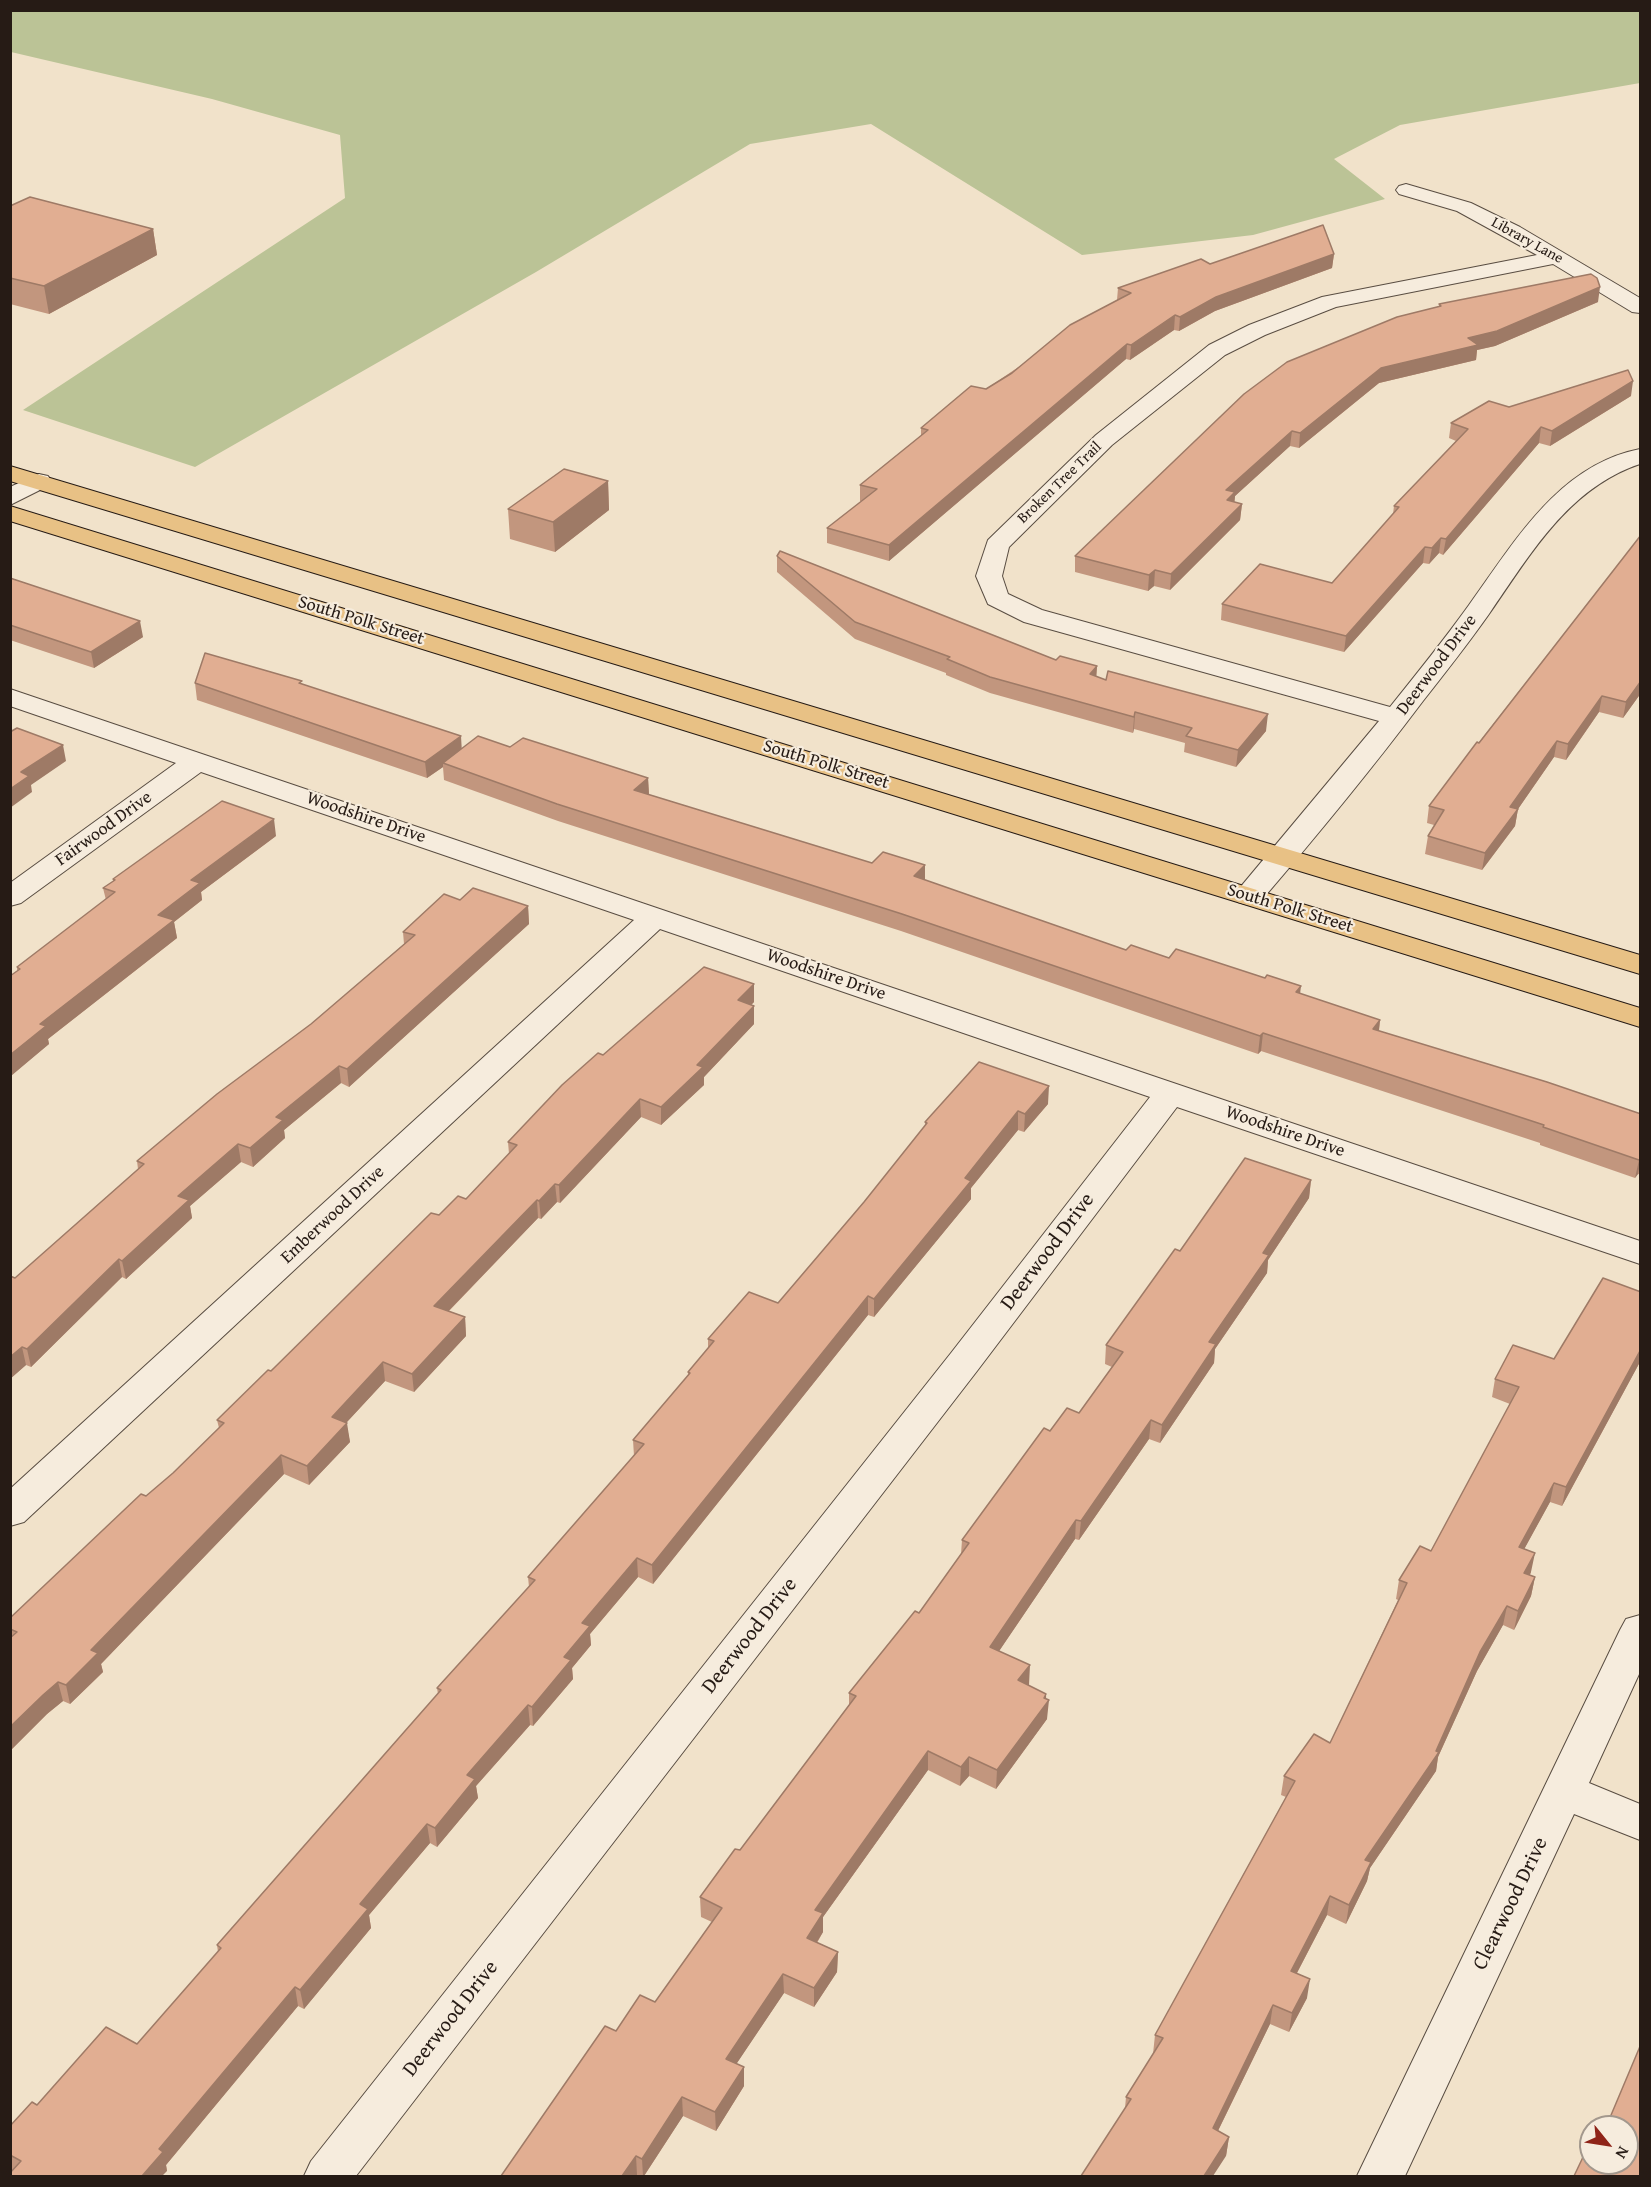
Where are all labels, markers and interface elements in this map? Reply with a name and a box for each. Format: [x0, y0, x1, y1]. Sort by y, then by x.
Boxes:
street label: Library Lane [1488, 214, 1566, 268]
street label: Broken Tree Trail [1014, 438, 1106, 528]
street label: South Polk Street [295, 592, 427, 650]
street label: Deerwood Drive [1392, 611, 1482, 719]
street label: South Polk Street [760, 736, 892, 794]
street label: Fairwood Drive [52, 787, 156, 871]
street label: Woodshire Drive [303, 787, 429, 849]
street label: South Polk Street [1224, 880, 1356, 938]
street label: Woodshire Drive [763, 944, 889, 1006]
street label: Woodshire Drive [1222, 1101, 1348, 1163]
street label: Emberwood Drive [277, 1161, 389, 1269]
street label: Deerwood Drive [996, 1188, 1100, 1316]
street label: Deerwood Drive [697, 1573, 803, 1699]
street label: Clearwood Drive [1468, 1833, 1554, 1975]
street label: Deerwood Drive [398, 1956, 504, 2082]
north arrow [1579, 2115, 1639, 2175]
text: N [1610, 2142, 1636, 2164]

